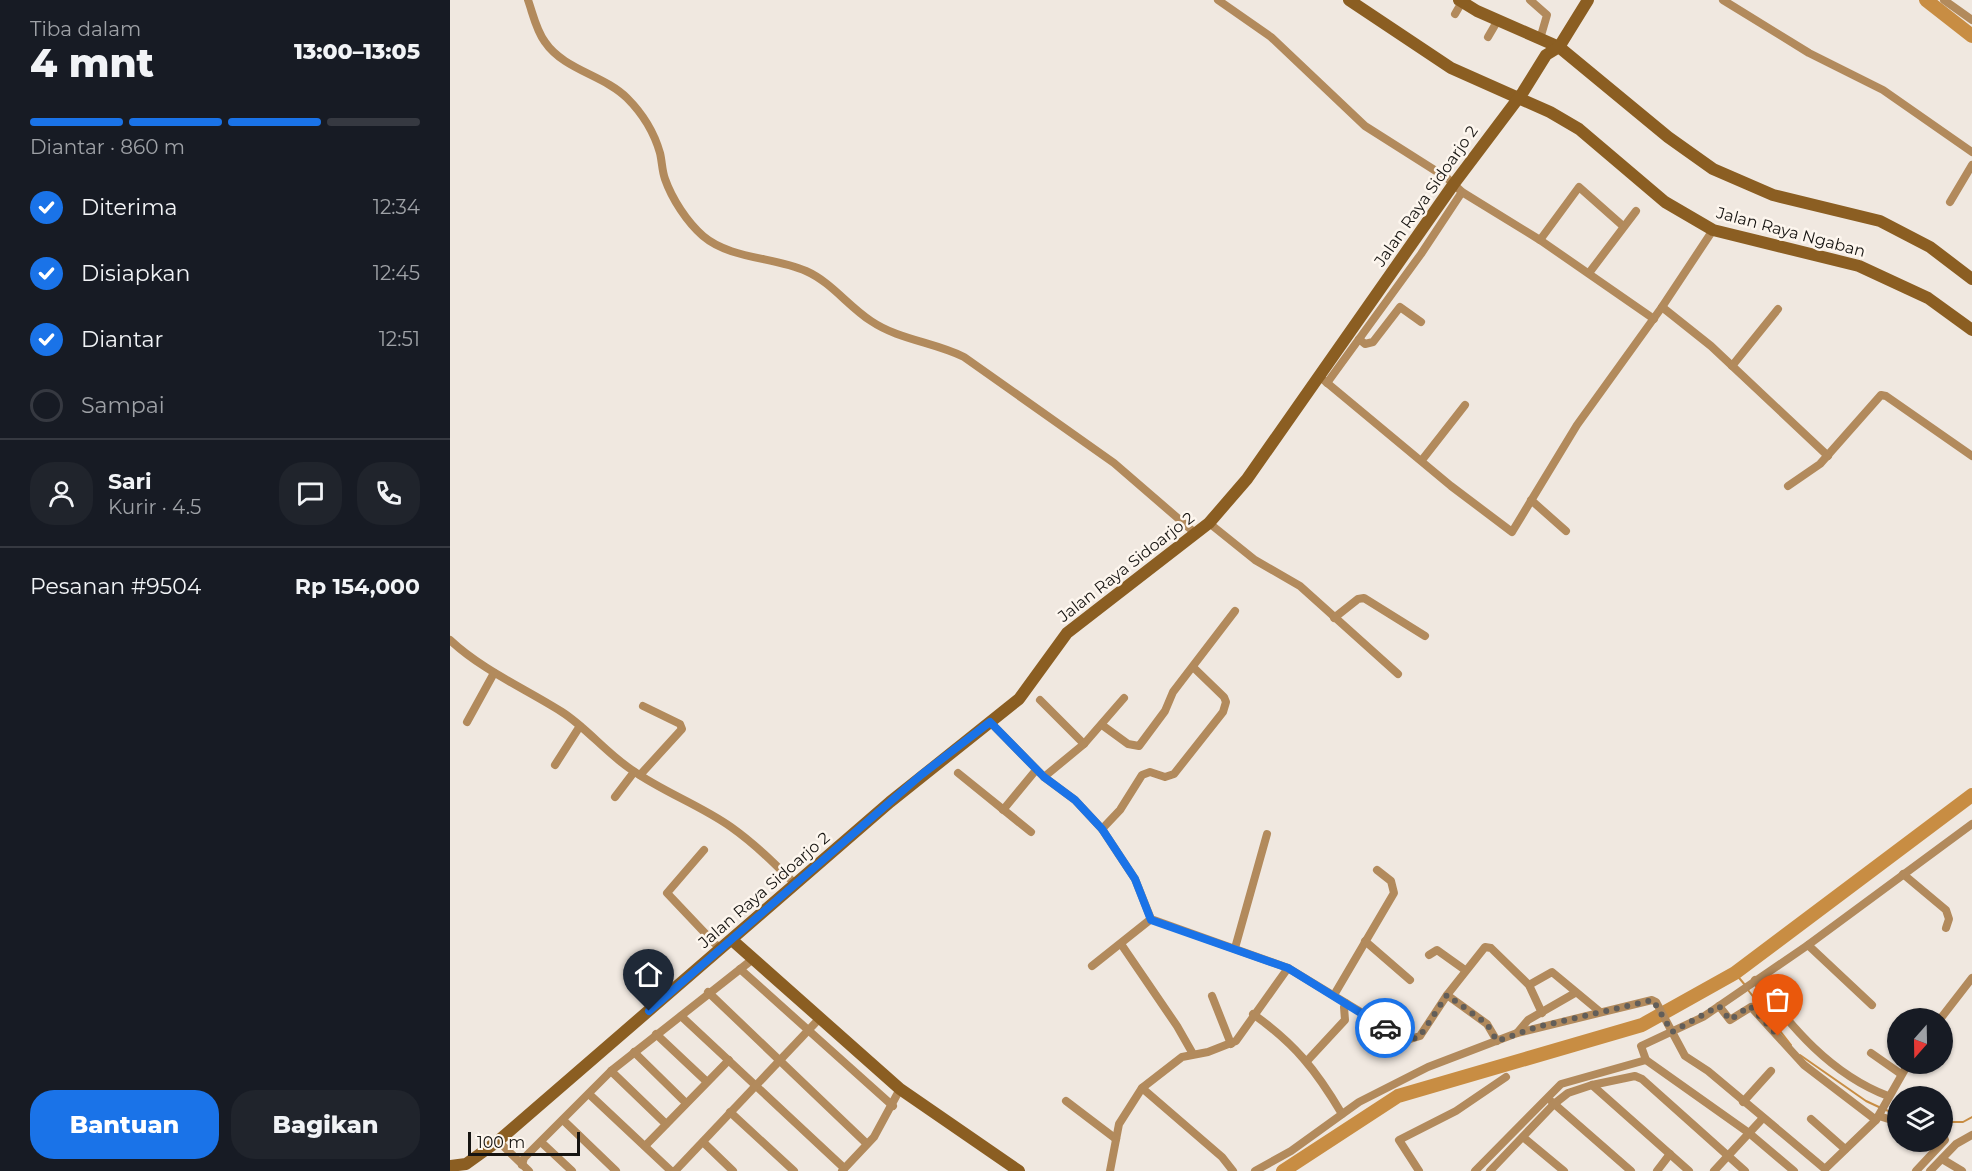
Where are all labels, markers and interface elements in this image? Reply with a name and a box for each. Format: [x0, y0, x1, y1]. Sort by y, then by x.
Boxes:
text: Tiba dalam [30, 17, 141, 41]
text: 13:00–13:05 [294, 38, 420, 65]
text: 4 mnt [30, 39, 154, 87]
street label: Jalan Raya Sidoarjo 2 [1370, 122, 1482, 271]
text: Diantar · 860 m [30, 135, 185, 159]
icon: check [30, 191, 63, 224]
text: Diterima [81, 194, 178, 221]
text: 12:34 [373, 195, 420, 219]
street label: Jalan Raya Ngaban [1714, 203, 1867, 261]
icon: check [30, 257, 63, 290]
text: Disiapkan [81, 260, 190, 287]
text: 12:45 [373, 261, 420, 285]
icon: check [30, 323, 63, 356]
text: Diantar [81, 326, 163, 353]
text: 12:51 [379, 327, 420, 351]
text: Sampai [81, 392, 165, 419]
button: person [30, 462, 93, 525]
button: chat [279, 462, 342, 525]
button: phone [357, 462, 420, 525]
text: Sari [108, 468, 152, 495]
text: Kurir · 4.5 [108, 495, 201, 519]
street label: Jalan Raya Sidoarjo 2 [1053, 508, 1198, 627]
text: Pesanan #9504 [30, 573, 201, 600]
text: Rp 154,000 [295, 573, 420, 600]
street label: Jalan Raya Sidoarjo 2 [694, 828, 833, 953]
pin [623, 949, 674, 1011]
icon: home [632, 958, 665, 991]
pin [1752, 974, 1803, 1036]
icon: bag [1761, 983, 1794, 1016]
courier [1355, 998, 1415, 1058]
north arrow [1887, 1008, 1953, 1074]
map controls [1887, 1008, 1953, 1152]
icon: car [1369, 1012, 1402, 1045]
button: layers [1887, 1086, 1953, 1152]
button: Bantuan [30, 1090, 219, 1159]
button: Bagikan [231, 1090, 420, 1159]
scale bar [468, 1129, 580, 1156]
text: 100 m [477, 1133, 525, 1152]

